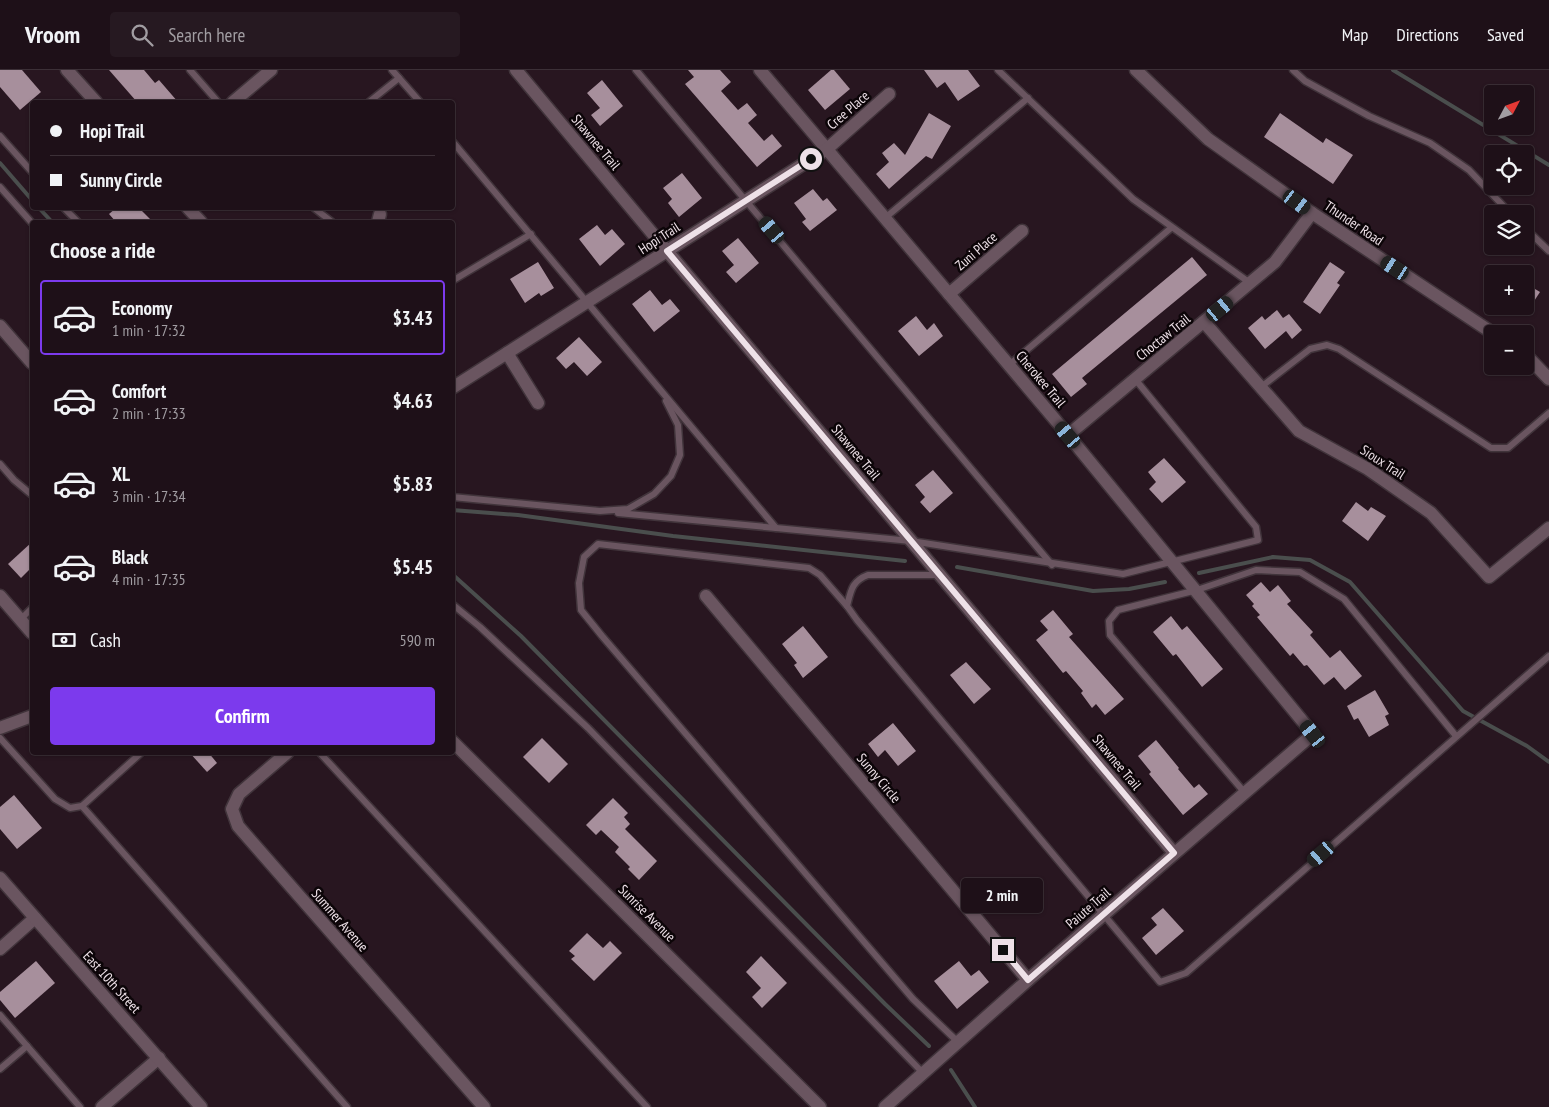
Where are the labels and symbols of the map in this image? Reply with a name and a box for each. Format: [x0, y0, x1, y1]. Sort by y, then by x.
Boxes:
north arrow [1484, 85, 1534, 135]
street label: Cree Place [823, 87, 873, 133]
street label: Shawnee Trail [568, 111, 625, 174]
route start [800, 148, 822, 170]
car [1280, 187, 1313, 217]
street label: Thunder Road [1321, 197, 1387, 249]
car [756, 214, 787, 246]
street label: Hopi Trail [635, 218, 684, 258]
street label: Zuni Place [951, 228, 1001, 274]
car [1378, 254, 1411, 282]
car [1203, 294, 1236, 324]
street label: Choctaw Trail [1132, 309, 1194, 364]
street label: Cherokee Trail [1012, 347, 1070, 412]
car [1052, 419, 1083, 451]
street label: Shawnee Trail [828, 421, 885, 484]
street label: Sioux Trail [1357, 441, 1409, 484]
car [1297, 718, 1328, 750]
street label: Shawnee Trail [1089, 731, 1146, 794]
street label: Sunny Circle [853, 749, 905, 807]
car [1304, 838, 1337, 870]
callout: 2 min [962, 878, 1044, 912]
street label: Sunrise Avenue [615, 881, 680, 946]
street label: Paiute Trail [1062, 883, 1115, 932]
street label: Summer Avenue [308, 885, 372, 955]
route end [992, 939, 1014, 961]
street label: East 10th Street [79, 947, 145, 1017]

